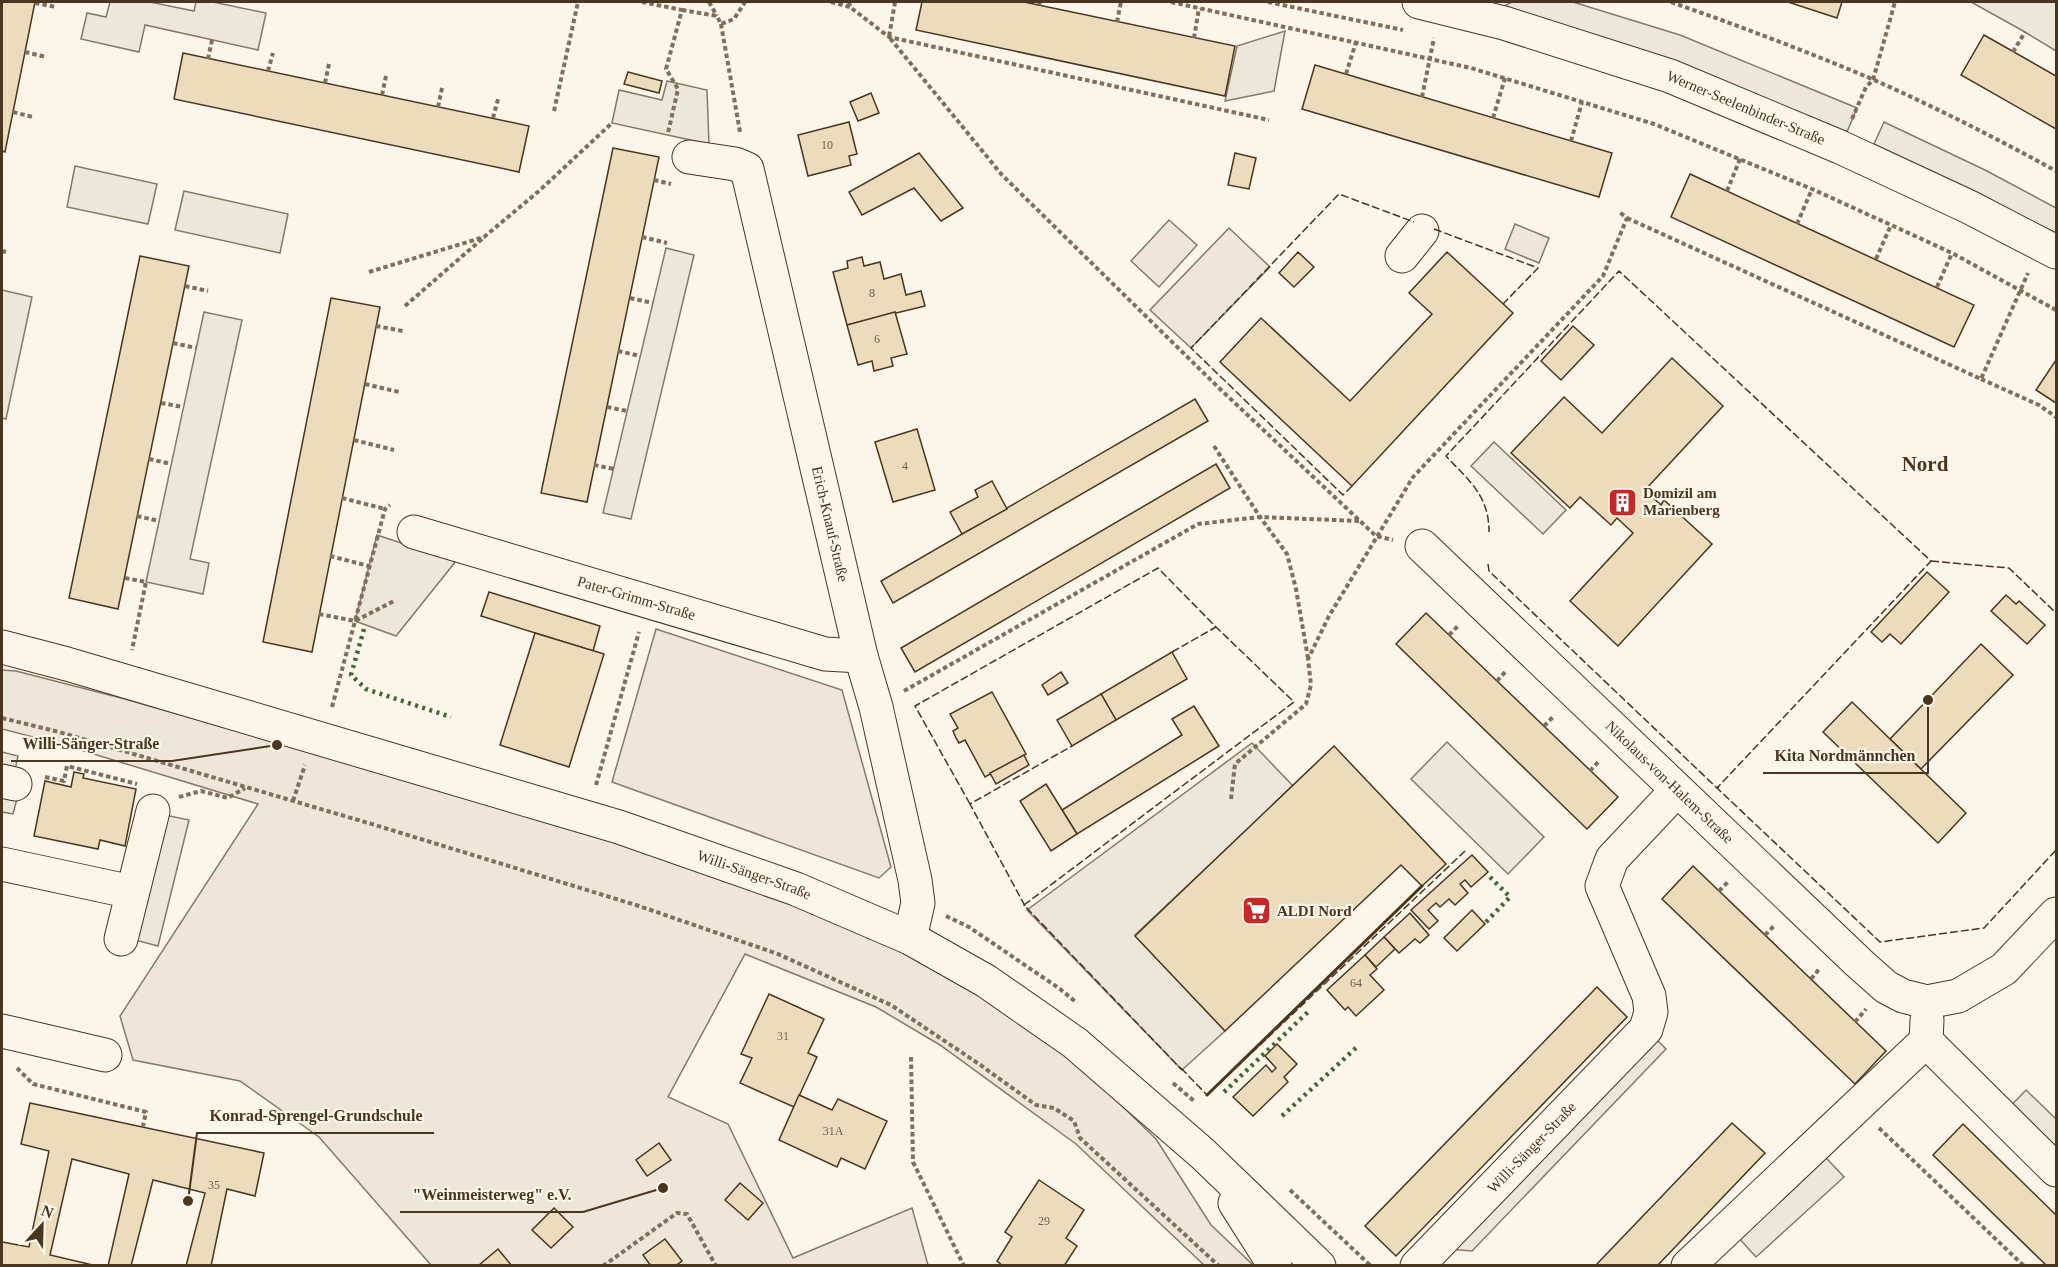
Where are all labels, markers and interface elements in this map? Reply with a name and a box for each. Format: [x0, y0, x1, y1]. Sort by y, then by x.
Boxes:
street label: Werner-Seelenbinder-Straße [1664, 68, 1828, 148]
house number: 10 [821, 138, 833, 152]
house number: 8 [869, 286, 875, 300]
house number: 6 [874, 332, 880, 346]
district label: Nord [1902, 452, 1949, 476]
house number: 4 [902, 459, 908, 473]
street label: Erich-Knauf-Straße [809, 464, 851, 584]
place label: Domizil am Marienberg [1643, 485, 1720, 518]
building icon: Domizil am Marienberg [1606, 486, 1638, 518]
street label: Pater-Grimm-Straße [576, 573, 698, 623]
street label: Nikolaus-von-Halem-Straße [1602, 718, 1737, 847]
callout: Willi-Sänger-Straße [11, 727, 172, 761]
text: Willi-Sänger-Straße [23, 735, 159, 753]
callout: Kita Nordmännchen [1763, 739, 1928, 773]
text: Kita Nordmännchen [1775, 747, 1916, 764]
street label: Willi-Sänger-Straße [695, 847, 814, 903]
supermarket icon: ALDI Nord [1240, 895, 1272, 927]
place label: ALDI Nord [1277, 903, 1352, 919]
house number: 64 [1350, 976, 1362, 990]
house number: 31 [777, 1029, 789, 1043]
street label: Willi-Sänger-Straße [1484, 1098, 1579, 1196]
callout: Konrad-Sprengel-Grundschule [197, 1099, 434, 1133]
text: Konrad-Sprengel-Grundschule [209, 1107, 423, 1125]
house number: 31A [823, 1124, 844, 1138]
house number: 35 [208, 1178, 220, 1192]
callout: "Weinmeisterweg" e.V. [400, 1178, 583, 1212]
text: "Weinmeisterweg" e.V. [412, 1186, 572, 1204]
north arrow [12, 1195, 72, 1255]
text: N [39, 1202, 56, 1222]
house number: 29 [1038, 1214, 1050, 1228]

